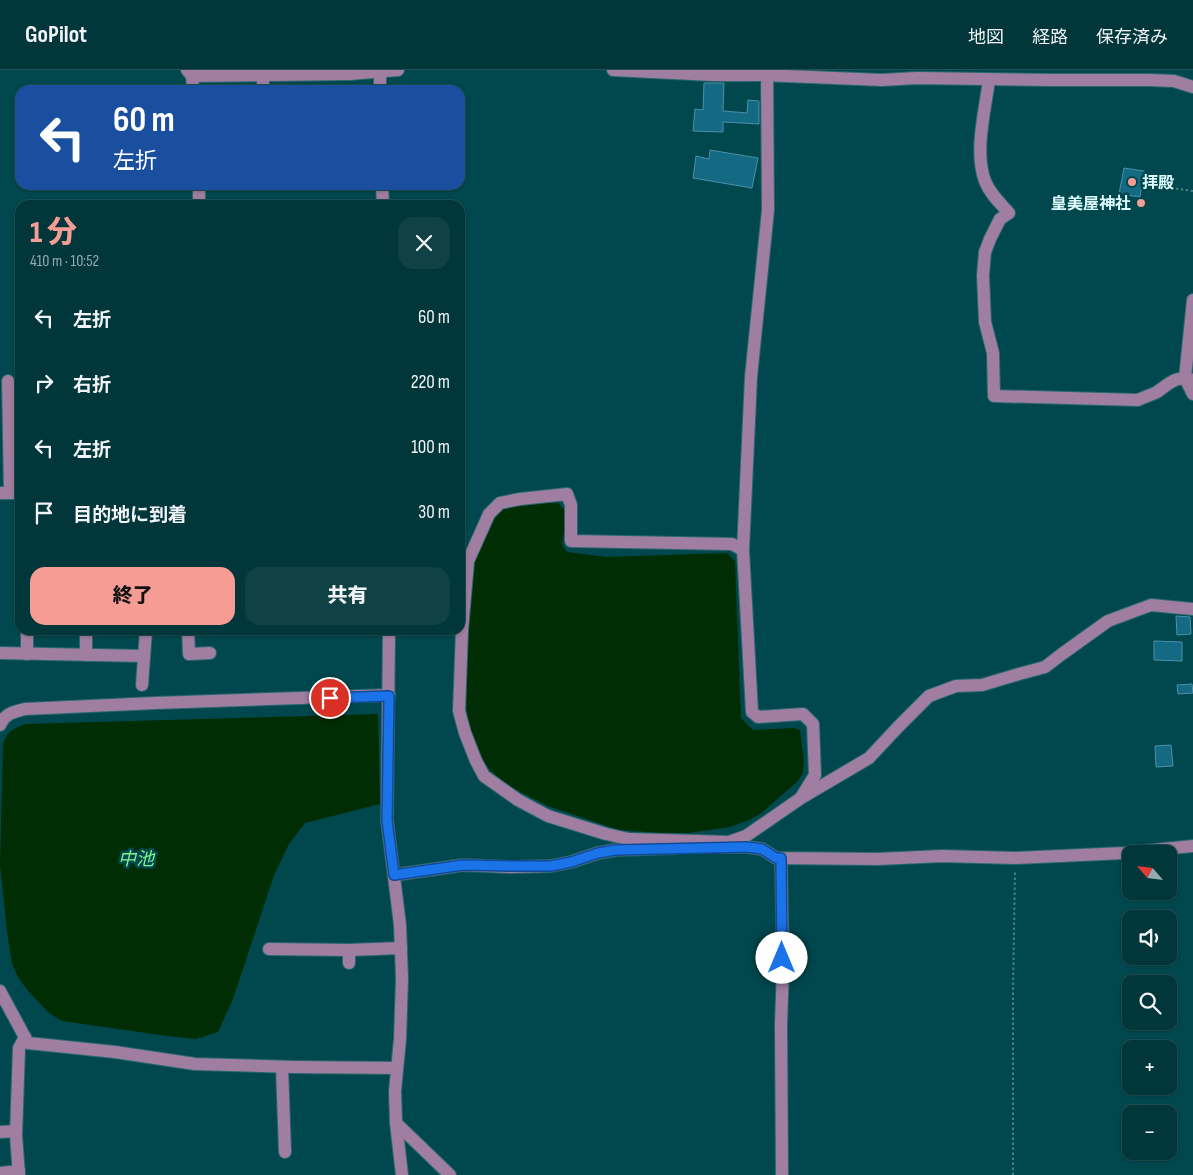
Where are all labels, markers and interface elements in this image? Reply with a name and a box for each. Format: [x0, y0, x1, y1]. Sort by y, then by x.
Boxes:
text: GoPilot [25, 20, 87, 49]
text: 地図 [968, 27, 1004, 48]
text: 経路 [1032, 27, 1068, 48]
text: 保存済み [1096, 27, 1168, 48]
text: 60 m [113, 99, 175, 142]
icon: left [30, 105, 95, 170]
text: 左折 [113, 148, 157, 175]
place label: 拝殿 [1142, 174, 1174, 193]
marker: 拝殿 [1126, 176, 1138, 188]
place label: 皇美屋神社 [1051, 194, 1131, 214]
marker: 皇美屋神社 [1135, 197, 1147, 209]
text: 1 分 [30, 215, 77, 251]
button: close [398, 217, 450, 269]
text: 410 m · 10:52 [30, 252, 99, 271]
icon: left [30, 304, 58, 332]
text: 60 m [418, 306, 450, 329]
text: 左折 [73, 309, 111, 332]
icon: right [30, 369, 58, 397]
text: 220 m [411, 371, 450, 394]
text: 右折 [73, 374, 111, 397]
icon: left [30, 434, 58, 462]
text: 100 m [411, 436, 450, 459]
text: 左折 [73, 439, 111, 462]
icon: arrive [30, 499, 58, 527]
text: 30 m [418, 501, 450, 524]
text: 目的地に到着 [73, 504, 187, 527]
button: 終了 [30, 567, 235, 625]
button: 共有 [245, 567, 450, 625]
pin [309, 677, 351, 719]
icon: arrive [316, 684, 344, 712]
north arrow [1122, 845, 1178, 900]
map controls [1122, 845, 1177, 1160]
water label: 中池 [118, 849, 156, 870]
button: sound [1122, 910, 1177, 965]
position arrow [755, 931, 807, 983]
button: search [1122, 975, 1177, 1030]
button: + [1122, 1040, 1177, 1095]
button: − [1122, 1105, 1177, 1160]

